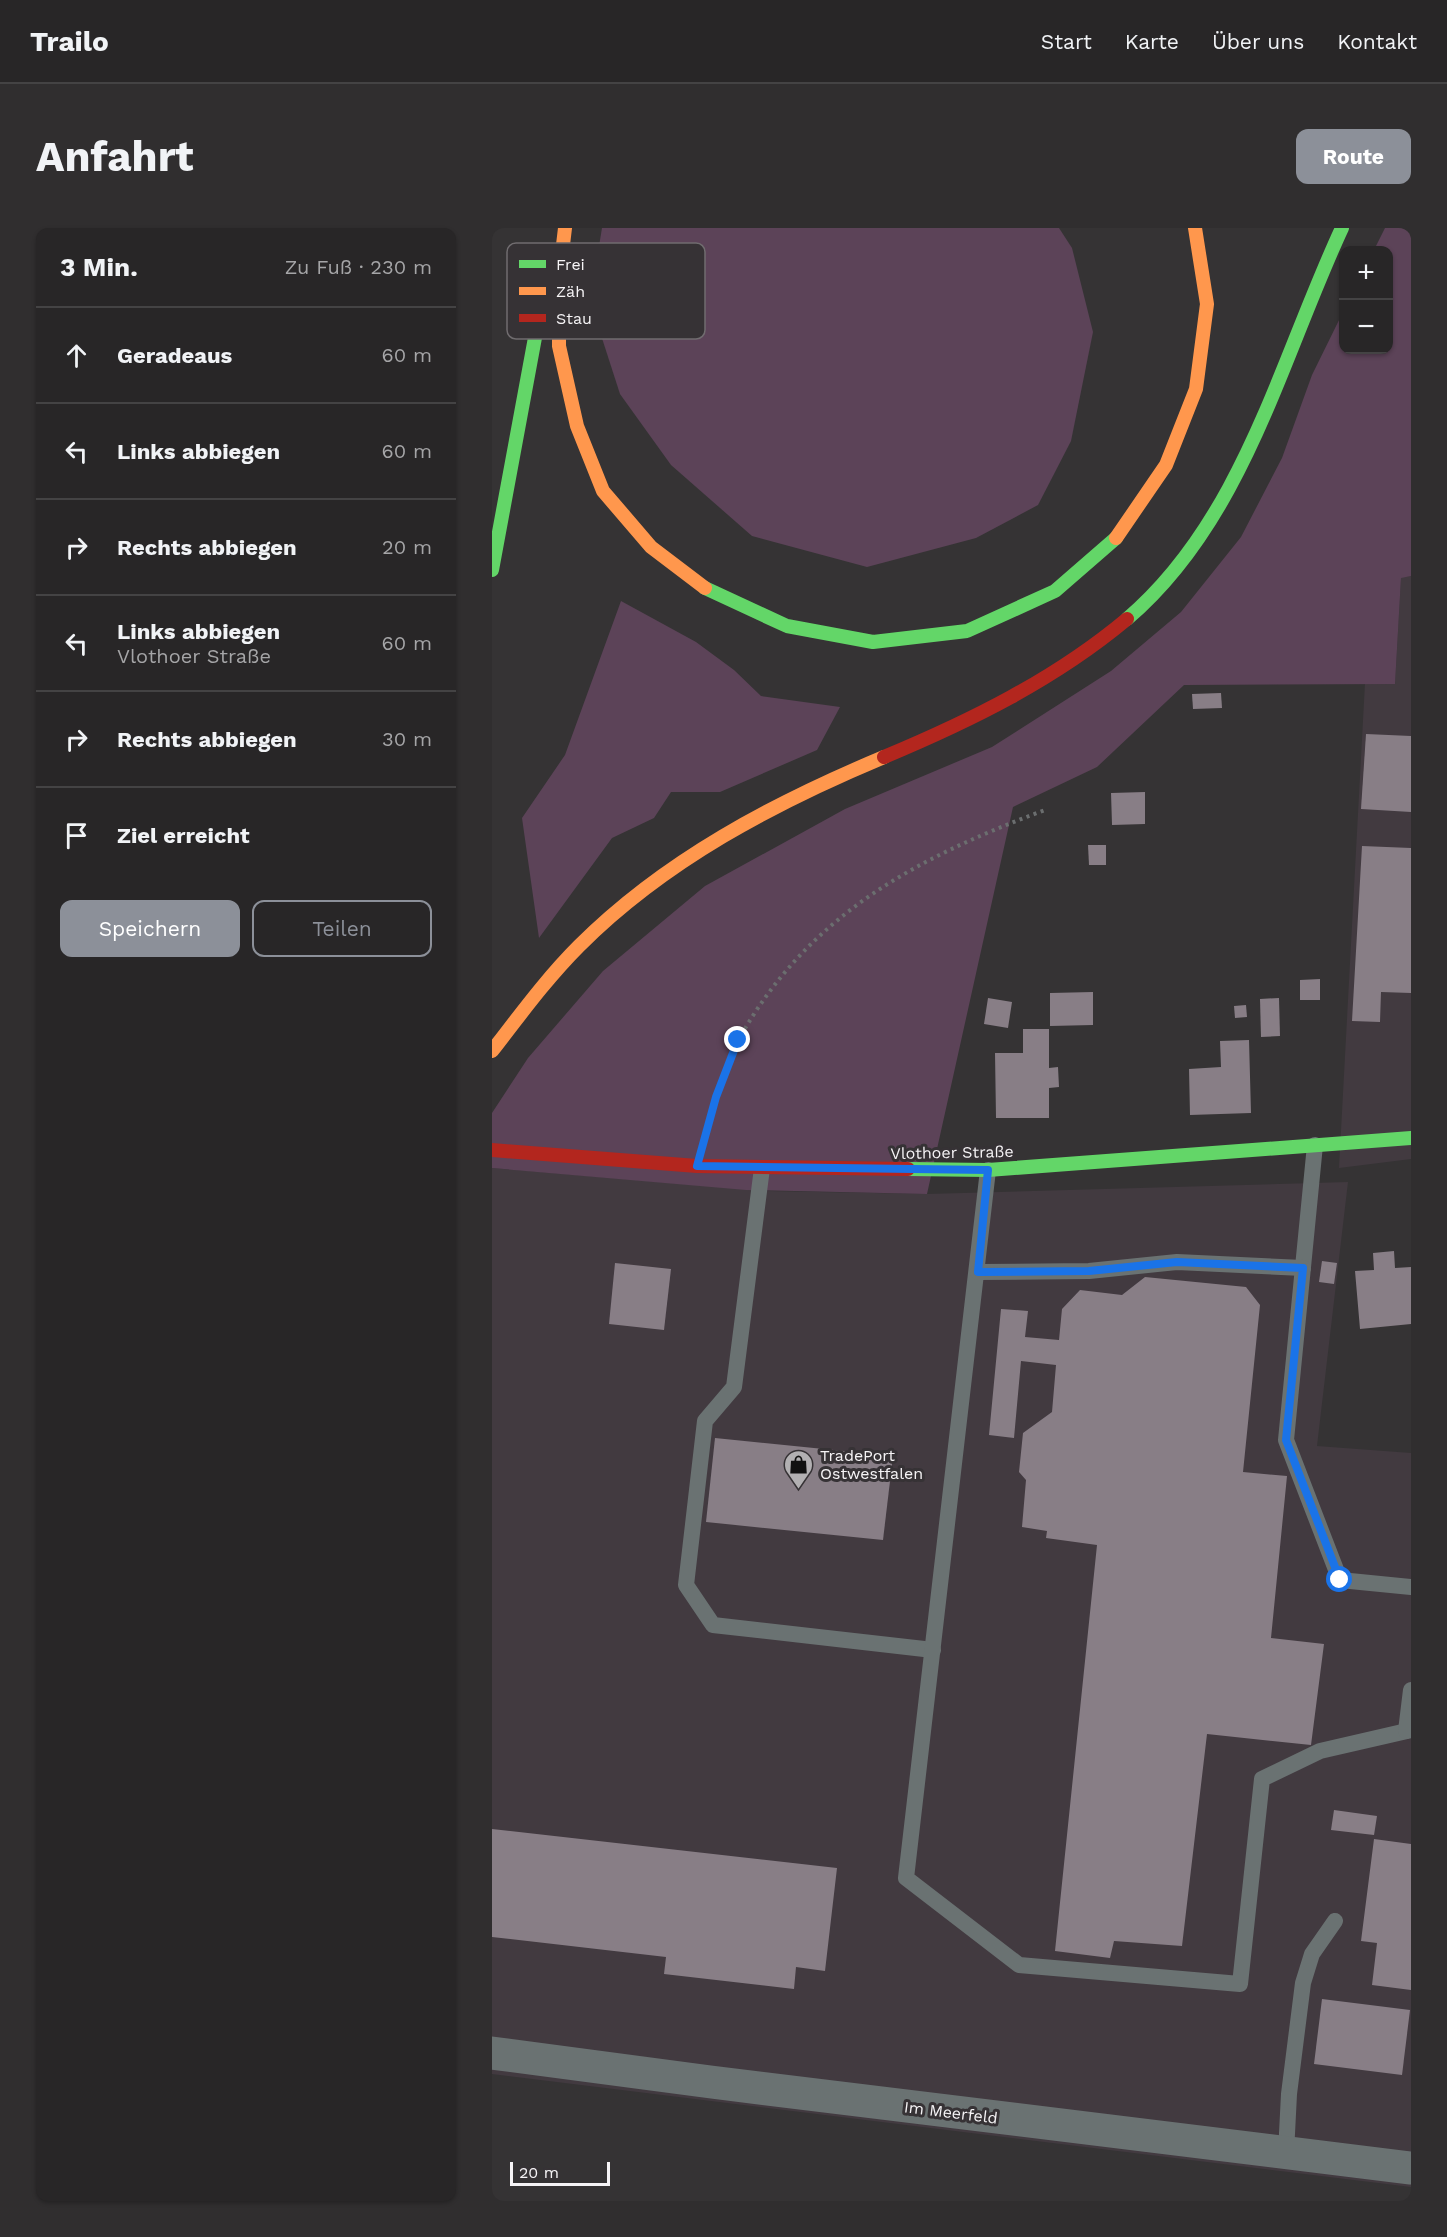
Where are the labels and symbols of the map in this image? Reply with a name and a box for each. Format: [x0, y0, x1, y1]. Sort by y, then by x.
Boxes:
legend [507, 243, 705, 339]
text: Frei [556, 255, 585, 274]
text: Zäh [556, 282, 585, 301]
text: Stau [556, 309, 592, 328]
route end [724, 1026, 750, 1052]
street label: Vlothoer Straße [890, 1142, 1014, 1163]
place label: TradePort Ostwestfalen [820, 1446, 923, 1483]
shop icon: TradePort Ostwestfalen [783, 1448, 815, 1490]
route start [1326, 1566, 1352, 1592]
street label: Im Meerfeld [903, 2097, 999, 2128]
scale bar [510, 2159, 610, 2186]

